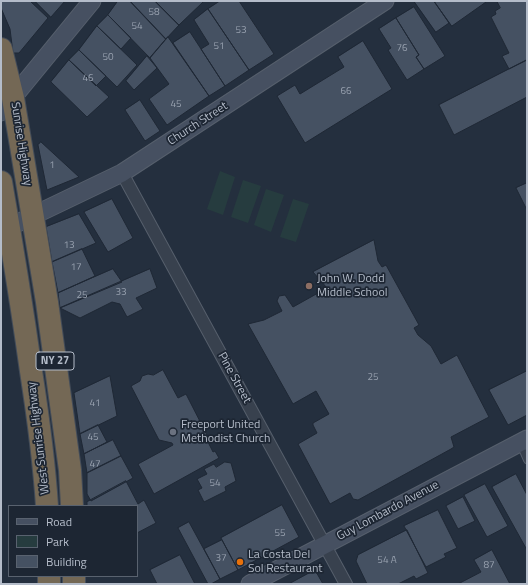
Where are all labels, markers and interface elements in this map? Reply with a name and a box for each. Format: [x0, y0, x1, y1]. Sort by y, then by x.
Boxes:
house number: 58 [148, 7, 160, 19]
house number: 54 [131, 21, 143, 33]
house number: 53 [235, 25, 247, 37]
house number: 51 [213, 41, 225, 53]
house number: 76 [396, 43, 408, 55]
house number: 50 [102, 52, 114, 64]
house number: 46 [82, 73, 94, 85]
house number: 66 [340, 86, 352, 98]
street label: Church Street [165, 99, 231, 149]
house number: 45 [170, 99, 182, 111]
street label: Sunrise Highway [7, 101, 35, 187]
house number: 1 [49, 160, 55, 172]
house number: 13 [63, 240, 75, 252]
house number: 17 [70, 262, 82, 274]
place label: John W. Dodd Middle School [317, 272, 387, 300]
marker: John W. Dodd Middle School [304, 281, 314, 291]
house number: 33 [115, 287, 127, 299]
house number: 25 [76, 290, 88, 302]
street label: Pine Street [214, 350, 254, 406]
road number: NY 27 [36, 352, 74, 370]
house number: 25 [367, 372, 379, 384]
street label: West Sunrise Highway [25, 381, 53, 495]
house number: 41 [89, 398, 101, 410]
place label: Freeport United Methodist Church [181, 418, 270, 446]
marker: Freeport United Methodist Church [168, 427, 178, 437]
house number: 45 [87, 432, 99, 444]
house number: 47 [89, 459, 101, 471]
house number: 54 [209, 478, 221, 490]
street label: Guy Lombardo Avenue [335, 478, 441, 544]
legend [8, 505, 138, 577]
text: Road [46, 512, 72, 531]
house number: 55 [274, 528, 286, 540]
text: Park [46, 532, 69, 551]
place label: La Costa Del Sol Restaurant [248, 548, 323, 576]
text: Building [46, 552, 87, 571]
house number: 37 [215, 553, 227, 565]
house number: 54 A [377, 555, 397, 567]
marker: La Costa Del Sol Restaurant [235, 557, 245, 567]
house number: 87 [483, 560, 495, 572]

